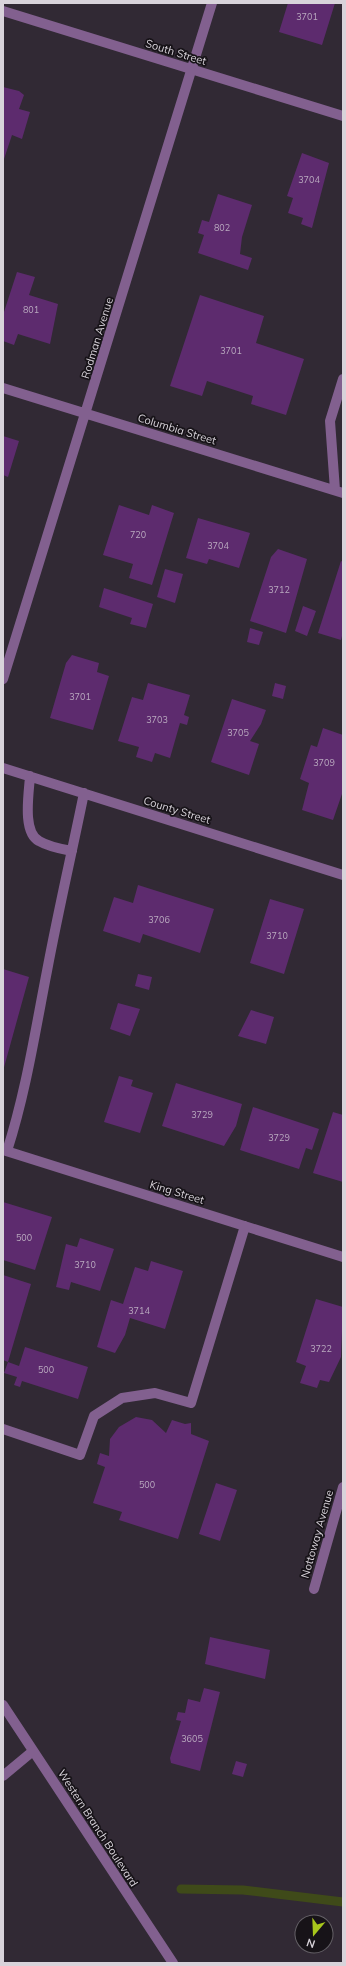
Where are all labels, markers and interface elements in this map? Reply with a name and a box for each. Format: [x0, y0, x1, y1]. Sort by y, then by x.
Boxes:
house number: 3701 [296, 11, 318, 22]
street label: South Street [144, 36, 208, 68]
house number: 3704 [298, 174, 320, 185]
house number: 802 [214, 222, 230, 233]
street label: Rodman Avenue [78, 296, 116, 380]
house number: 801 [23, 304, 39, 315]
house number: 3701 [220, 345, 242, 356]
street label: Columbia Street [136, 410, 218, 448]
house number: 720 [130, 529, 146, 540]
house number: 3704 [207, 540, 229, 551]
house number: 3712 [268, 584, 290, 595]
house number: 3701 [69, 691, 91, 702]
house number: 3703 [146, 714, 168, 725]
house number: 3705 [227, 727, 249, 738]
house number: 3709 [313, 757, 335, 768]
street label: County Street [142, 793, 212, 827]
house number: 3706 [148, 914, 170, 925]
house number: 3710 [266, 930, 288, 941]
house number: 3729 [191, 1109, 213, 1120]
house number: 3729 [268, 1132, 290, 1143]
street label: King Street [148, 1177, 206, 1207]
house number: 500 [16, 1232, 32, 1243]
house number: 3710 [74, 1259, 96, 1270]
house number: 3714 [128, 1305, 150, 1316]
house number: 3722 [310, 1343, 332, 1354]
house number: 500 [38, 1364, 54, 1375]
house number: 500 [139, 1479, 155, 1490]
street label: Nottoway Avenue [298, 1488, 336, 1580]
house number: 3605 [181, 1733, 203, 1744]
street label: Western Branch Boulevard [55, 1767, 141, 1889]
north arrow [294, 1914, 334, 1954]
text: N [305, 1935, 317, 1951]

